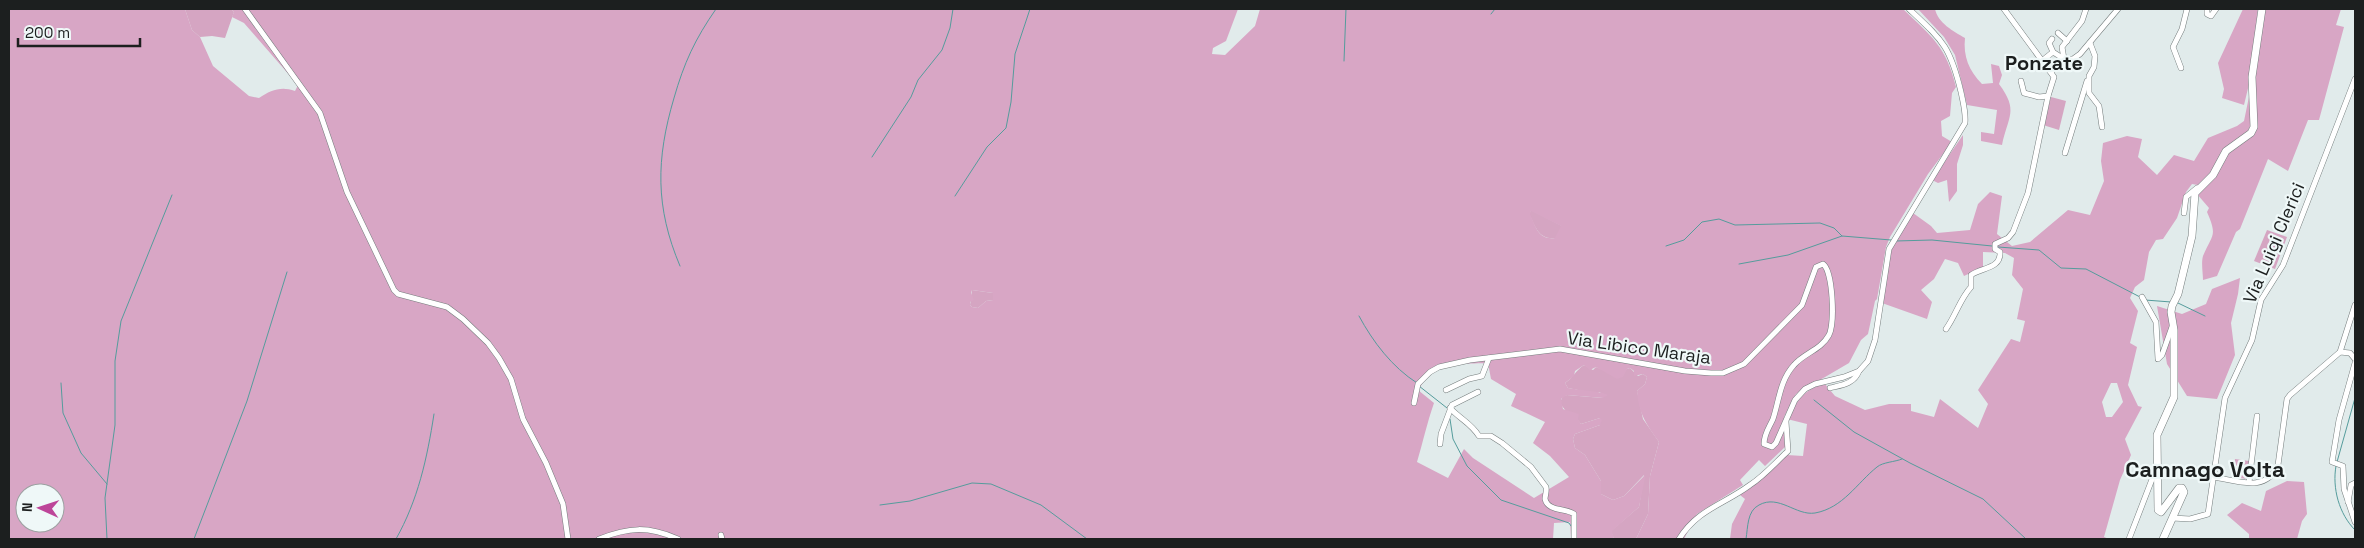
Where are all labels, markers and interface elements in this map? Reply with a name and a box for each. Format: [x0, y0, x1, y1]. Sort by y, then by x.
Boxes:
scale bar [18, 15, 140, 47]
text: 200 m [25, 23, 70, 42]
district label: Ponzate [2005, 50, 2083, 76]
street label: Via Luigi Clerici [2238, 179, 2309, 307]
street label: Via Libico Maraja [1566, 326, 1712, 369]
district label: Camnago Volta [2125, 455, 2285, 483]
north arrow [15, 483, 65, 533]
text: N [18, 502, 36, 512]

